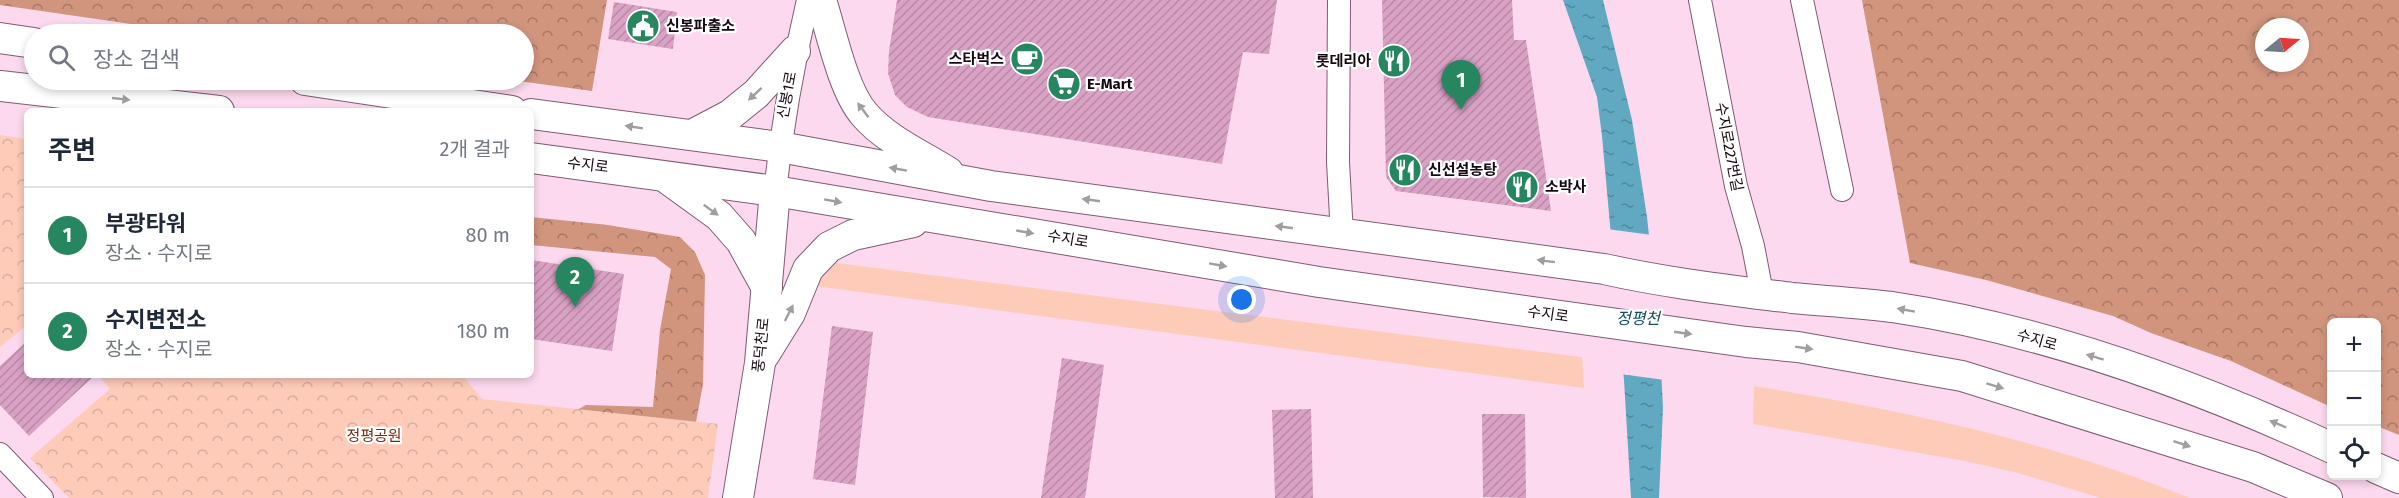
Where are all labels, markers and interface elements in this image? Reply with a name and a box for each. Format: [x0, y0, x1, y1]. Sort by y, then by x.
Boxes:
public building icon: 신봉파출소 [625, 8, 661, 44]
place label: 신봉파출소 [666, 17, 735, 35]
north arrow [2255, 18, 2309, 72]
search box [24, 24, 534, 90]
icon: search [45, 41, 78, 74]
cafe icon: 스타벅스 [1009, 41, 1045, 77]
restaurant icon: 롯데리아 [1376, 43, 1412, 79]
text: 장소 검색 [93, 46, 180, 73]
place label: 스타벅스 [949, 50, 1004, 68]
place label: 롯데리아 [1316, 52, 1371, 70]
pin: 1 [1442, 60, 1480, 110]
supermarket icon: E-Mart [1046, 66, 1082, 102]
street label: 신봉1로 [774, 70, 800, 120]
place label: E-Mart [1087, 75, 1133, 93]
one-way arrow [748, 87, 763, 101]
one-way arrow [111, 94, 130, 104]
street label: 수지로227번길 [1712, 101, 1746, 193]
one-way arrow [856, 102, 869, 118]
one-way arrow [625, 122, 644, 131]
text: 주변 [48, 135, 96, 166]
text: 2개 결과 [440, 137, 510, 161]
restaurant icon: 신선설농탕 [1387, 152, 1423, 188]
street label: 수지로 [566, 154, 610, 176]
place label: 신선설농탕 [1428, 161, 1497, 179]
one-way arrow [888, 165, 907, 174]
restaurant icon: 소박사 [1504, 169, 1540, 205]
place label: 소박사 [1545, 178, 1587, 196]
one-way arrow [1081, 195, 1100, 204]
one-way arrow [823, 197, 842, 206]
one-way arrow [702, 204, 718, 216]
text: 부광타워 [105, 210, 186, 237]
one-way arrow [1274, 222, 1293, 231]
text: 1 [63, 223, 72, 247]
text: 80 m [465, 223, 510, 247]
street label: 수지로 [1046, 227, 1090, 251]
one-way arrow [1016, 228, 1035, 237]
text: 장소 · 수지로 [105, 241, 212, 265]
one-way arrow [1536, 257, 1555, 266]
pin: 2 [556, 258, 594, 307]
one-way arrow [1208, 260, 1227, 269]
your location [1227, 285, 1256, 314]
street label: 수지로 [1526, 302, 1570, 326]
one-way arrow [784, 304, 794, 321]
one-way arrow [1896, 305, 1915, 314]
text: 수지변전소 [105, 306, 206, 333]
water label: 정평천 [1616, 309, 1662, 328]
street label: 풍덕천로 [749, 317, 773, 373]
map controls [2327, 318, 2381, 480]
button: + [2327, 318, 2381, 372]
text: 2 [62, 319, 73, 343]
text: 180 m [457, 319, 510, 343]
street label: 수지로 [2015, 326, 2059, 354]
one-way arrow [1674, 328, 1693, 337]
text: 장소 · 수지로 [105, 337, 212, 361]
one-way arrow [1795, 344, 1814, 353]
one-way arrow [2086, 352, 2104, 361]
button: − [2327, 372, 2381, 426]
one-way arrow [1986, 382, 2004, 391]
one-way arrow [2269, 419, 2287, 428]
button: locate [2327, 426, 2381, 480]
park label: 정평공원 [346, 427, 402, 445]
one-way arrow [2173, 440, 2191, 449]

